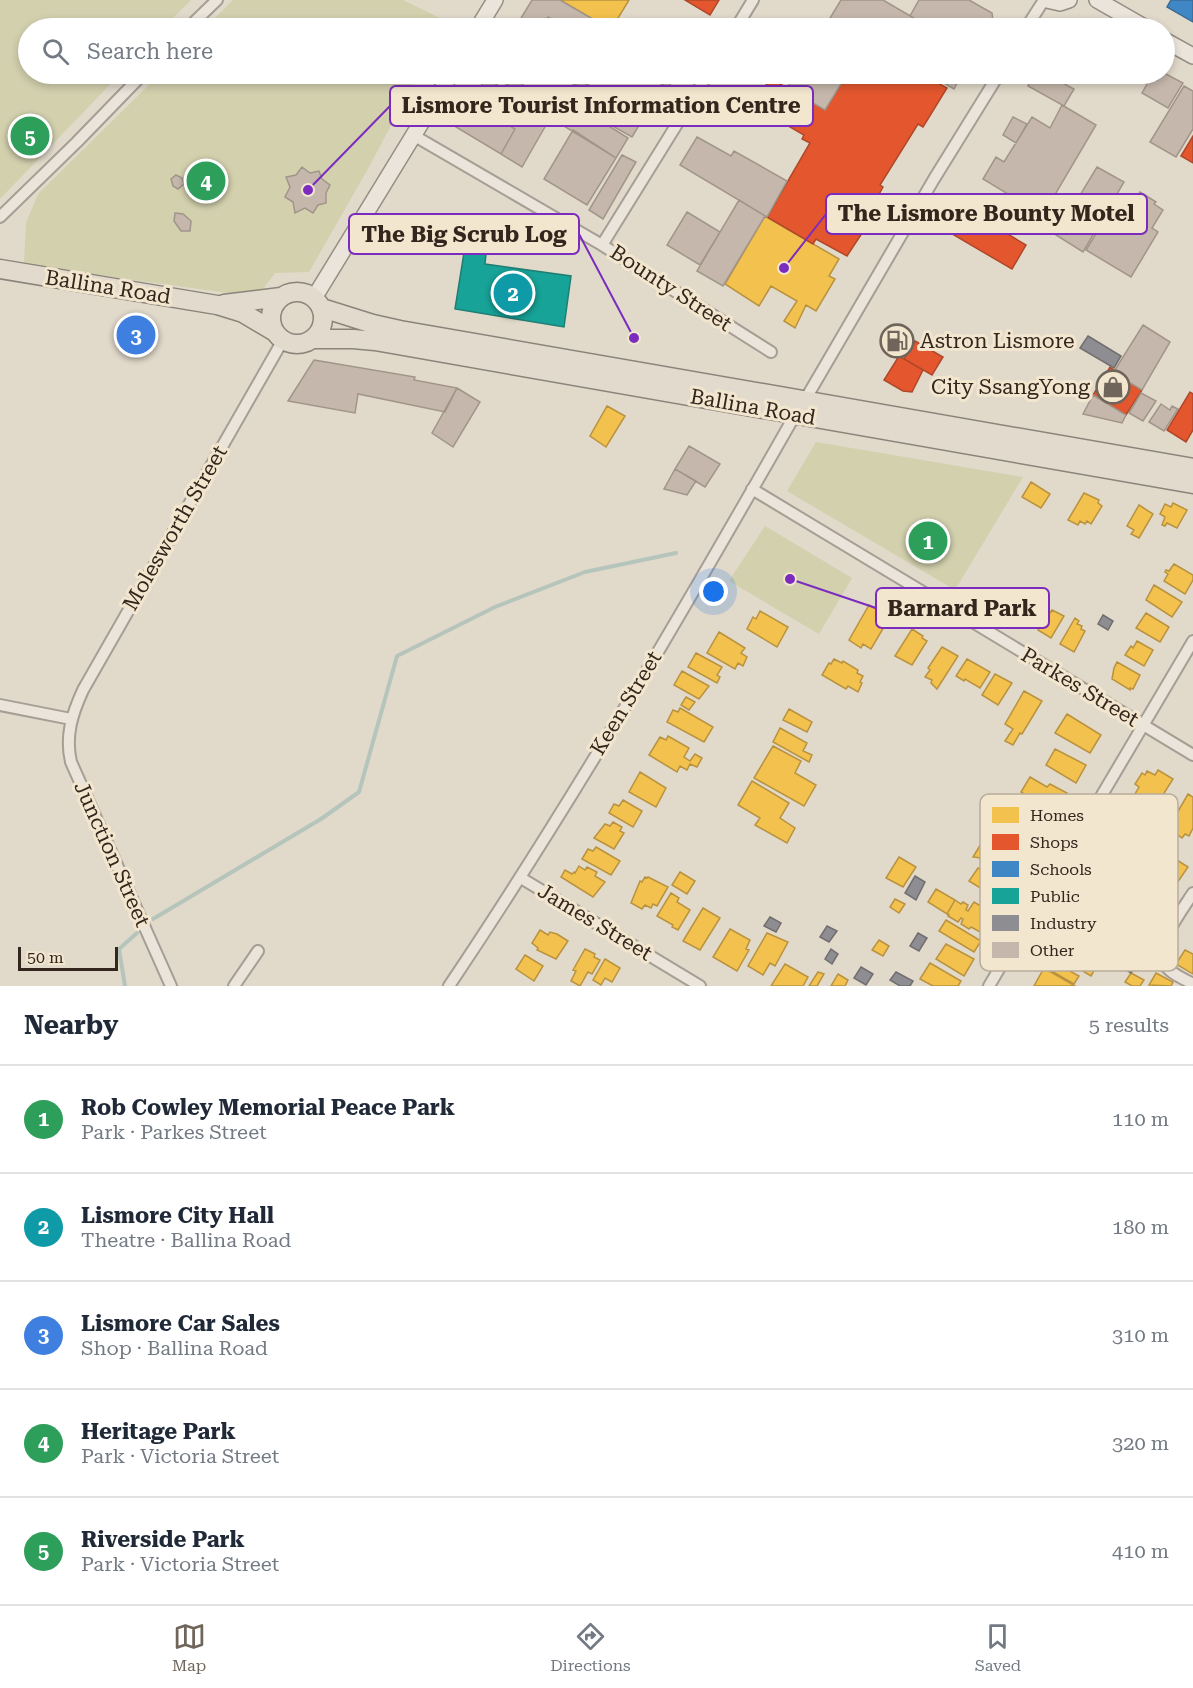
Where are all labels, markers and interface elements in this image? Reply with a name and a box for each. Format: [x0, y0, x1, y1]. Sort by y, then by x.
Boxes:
search box [18, 18, 1175, 84]
icon: search [39, 35, 72, 68]
text: Search here [87, 39, 213, 64]
callout: Lismore Tourist Information Centre [390, 86, 813, 126]
text: Lismore Tourist Information Centre [401, 93, 801, 118]
pin: 5 [10, 114, 50, 158]
pin: 4 [186, 158, 226, 204]
callout: The Lismore Bounty Motel [826, 194, 1147, 234]
text: The Lismore Bounty Motel [837, 201, 1135, 226]
callout: The Big Scrub Log [349, 214, 579, 254]
text: The Big Scrub Log [361, 222, 567, 247]
street label: Bounty Street [606, 240, 736, 336]
street label: Ballina Road [43, 265, 173, 309]
pin: 2 [494, 270, 532, 316]
pin: 3 [116, 312, 156, 358]
fuel station icon: Astron Lismore [879, 323, 915, 359]
place label: Astron Lismore [920, 329, 1075, 353]
shop icon: City SsangYong [1095, 369, 1131, 405]
place label: City SsangYong [931, 375, 1090, 399]
street label: Ballina Road [688, 384, 818, 430]
street label: Molesworth Street [118, 441, 232, 615]
pin: 1 [908, 518, 948, 564]
your location [699, 577, 728, 606]
callout: Barnard Park [876, 588, 1049, 628]
text: Barnard Park [887, 596, 1037, 621]
street label: Parkes Street [1017, 643, 1143, 732]
street label: Keen Street [586, 646, 667, 759]
street label: Junction Street [69, 778, 155, 930]
legend [980, 794, 1178, 971]
text: Homes [1030, 806, 1084, 825]
text: Shops [1030, 833, 1079, 852]
text: Schools [1030, 860, 1092, 879]
street label: James Street [534, 879, 657, 966]
text: Public [1030, 887, 1080, 906]
text: Industry [1030, 914, 1097, 933]
text: Other [1030, 941, 1075, 960]
scale bar [18, 944, 118, 971]
text: 50 m [27, 948, 64, 967]
text: Nearby [24, 1010, 118, 1040]
text: 5 results [1089, 1013, 1169, 1037]
text: Rob Cowley Memorial Peace Park [81, 1095, 455, 1120]
text: 1 [38, 1107, 49, 1131]
text: 110 m [1112, 1107, 1169, 1131]
text: Park · Parkes Street [81, 1120, 267, 1144]
text: Lismore City Hall [81, 1203, 274, 1228]
text: 2 [38, 1215, 49, 1239]
text: 180 m [1112, 1215, 1169, 1239]
text: Theatre · Ballina Road [81, 1228, 291, 1252]
text: Lismore Car Sales [81, 1311, 280, 1336]
text: 3 [38, 1323, 49, 1347]
text: 310 m [1112, 1323, 1169, 1347]
text: Shop · Ballina Road [81, 1336, 268, 1360]
text: Heritage Park [81, 1419, 236, 1444]
text: 4 [38, 1431, 49, 1455]
text: 320 m [1112, 1431, 1169, 1455]
text: Park · Victoria Street [81, 1444, 279, 1468]
text: Riverside Park [81, 1527, 245, 1552]
text: 5 [38, 1539, 49, 1563]
text: 410 m [1112, 1539, 1169, 1563]
text: Park · Victoria Street [81, 1552, 279, 1576]
tab: Map [172, 1620, 206, 1675]
tab: Directions [550, 1620, 631, 1675]
tab: Saved [975, 1620, 1021, 1675]

